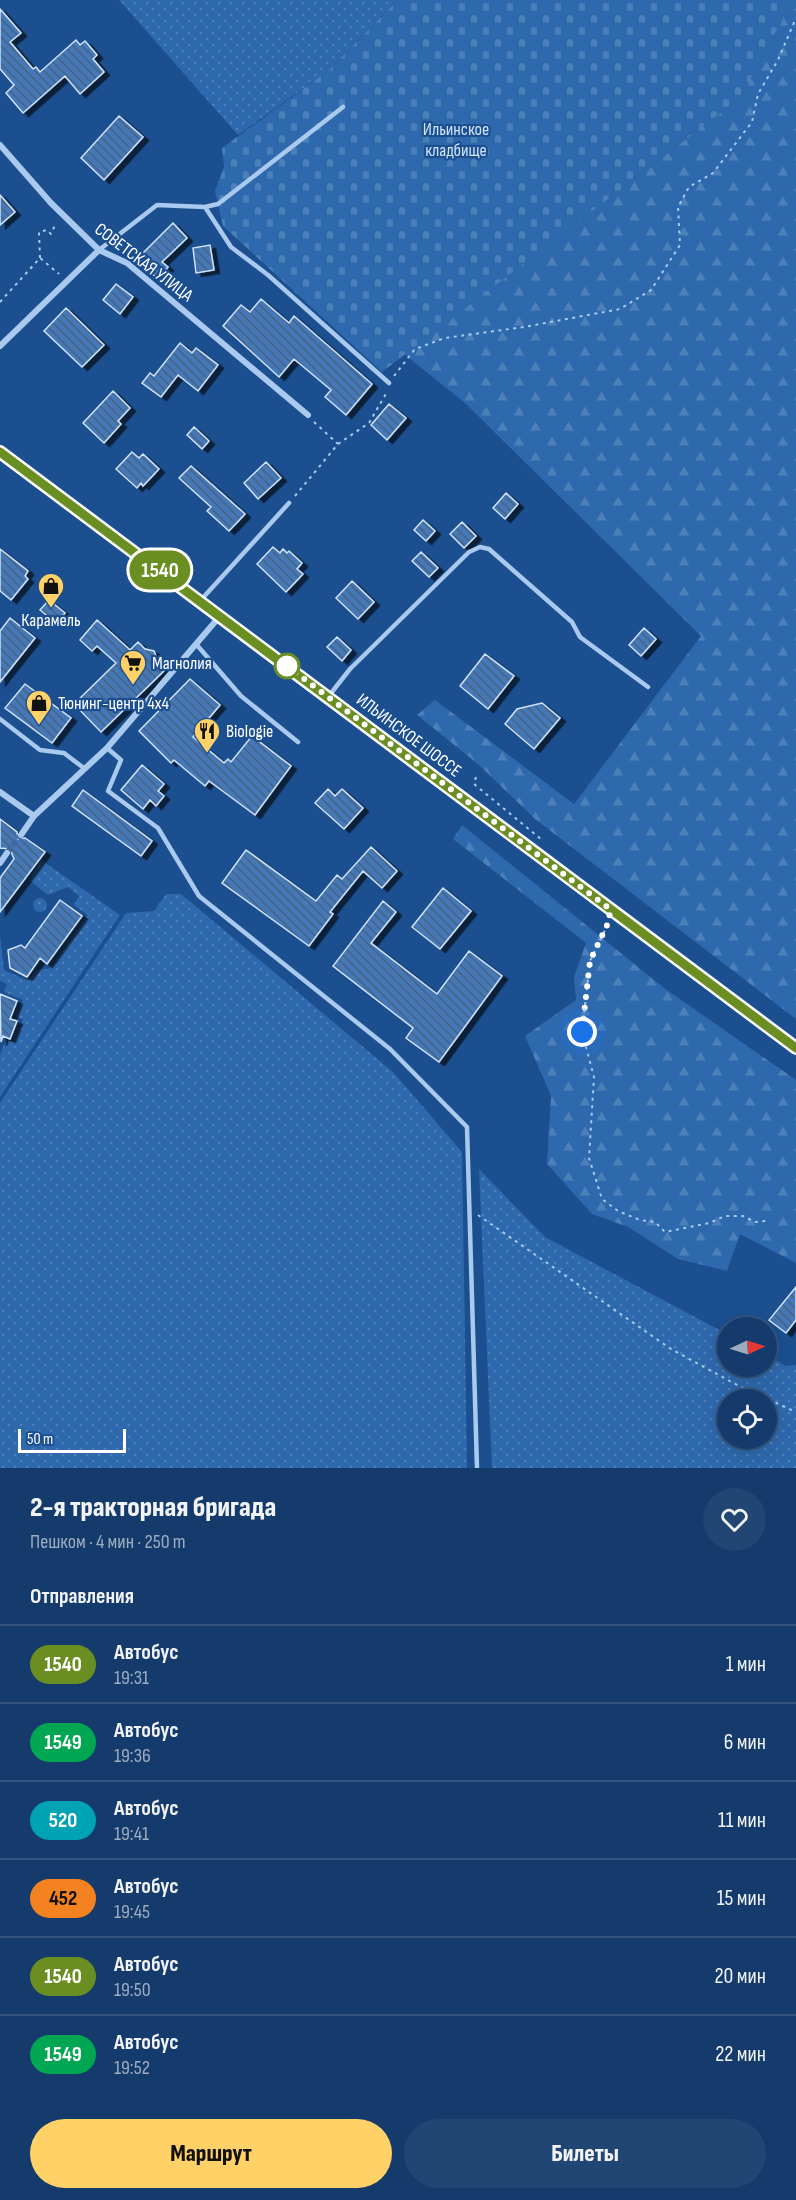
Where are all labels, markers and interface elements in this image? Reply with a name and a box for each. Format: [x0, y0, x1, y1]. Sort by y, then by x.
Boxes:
park label: Ильинское кладбище [423, 119, 489, 161]
street label: СОВЕТСКАЯ УЛИЦА [90, 219, 197, 306]
line badge: 1540 [118, 550, 202, 590]
text: 1540 [141, 558, 179, 583]
shop icon: Карамель [36, 571, 66, 609]
place label: Карамель [21, 610, 81, 631]
supermarket icon: Магнолия [118, 648, 148, 686]
place label: Магнолия [152, 653, 212, 674]
unlabelled marker [274, 653, 300, 679]
shop icon: Тюнинг-центр 4х4 [24, 688, 54, 726]
street label: ИЛЬИНСКОЕ ШОССЕ [352, 689, 465, 782]
place label: Тюнинг-центр 4х4 [58, 693, 170, 714]
restaurant icon: Biologie [192, 716, 222, 754]
place label: Biologie [226, 721, 273, 742]
your location [567, 1017, 597, 1047]
north arrow [717, 1317, 777, 1377]
map controls [717, 1317, 777, 1449]
button: locate [717, 1389, 777, 1449]
scale bar [18, 1426, 126, 1454]
text: 50 m [27, 1430, 53, 1449]
button: heart [703, 1488, 766, 1551]
text: 2-я тракторная бригада [30, 1491, 276, 1524]
text: Пешком · 4 мин · 250 m [30, 1530, 186, 1554]
text: Отправления [30, 1583, 134, 1610]
text: Автобус [114, 1639, 179, 1666]
text: 1 мин [726, 1651, 766, 1678]
text: 1540 [44, 1652, 82, 1677]
text: 19:31 [114, 1666, 149, 1690]
text: Автобус [114, 1717, 179, 1744]
text: 6 мин [724, 1729, 766, 1756]
text: 1549 [44, 1730, 82, 1755]
text: 19:36 [114, 1744, 151, 1768]
text: Автобус [114, 1795, 179, 1822]
text: 11 мин [718, 1807, 766, 1834]
text: 520 [49, 1808, 77, 1833]
text: 19:41 [114, 1822, 149, 1846]
text: Автобус [114, 1873, 179, 1900]
text: 15 мин [717, 1885, 766, 1912]
text: 452 [49, 1886, 77, 1911]
text: 19:45 [114, 1900, 150, 1924]
text: Автобус [114, 1951, 179, 1978]
text: 20 мин [714, 1963, 766, 1990]
text: 1540 [44, 1964, 82, 1989]
text: 19:50 [114, 1978, 151, 2002]
text: Автобус [114, 2029, 179, 2056]
text: 22 мин [715, 2041, 766, 2068]
text: 1549 [44, 2042, 82, 2067]
text: 19:52 [114, 2056, 150, 2080]
button: Маршрут [30, 2119, 392, 2188]
button: Билеты [404, 2119, 766, 2188]

